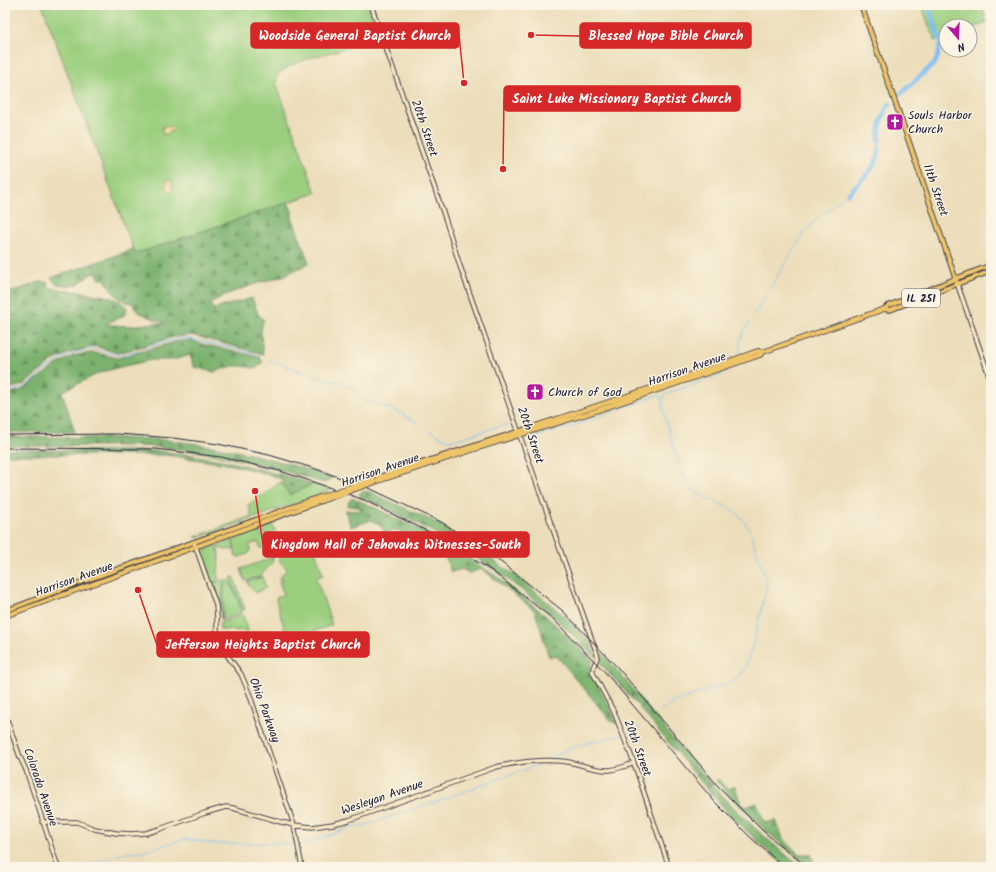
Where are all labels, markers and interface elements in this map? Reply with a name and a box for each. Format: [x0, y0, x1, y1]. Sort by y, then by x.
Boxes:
north arrow [938, 18, 978, 58]
callout: Woodside General Baptist Church [251, 23, 459, 48]
callout: Blessed Hope Bible Church [580, 23, 751, 48]
text: Woodside General Baptist Church [259, 26, 451, 47]
text: Blessed Hope Bible Church [589, 26, 743, 47]
text: N [955, 37, 967, 56]
callout: Saint Luke Missionary Baptist Church [504, 86, 740, 111]
text: Saint Luke Missionary Baptist Church [512, 89, 732, 110]
street label: 20th Street [406, 97, 443, 160]
place label: Souls Harbor Church [908, 106, 973, 139]
church icon: Souls Harbor Church [885, 112, 905, 132]
street label: 11th Street [918, 162, 953, 219]
road number: IL 251 [902, 289, 940, 307]
street label: Harrison Avenue [646, 347, 729, 392]
church icon: Church of God [525, 382, 545, 402]
place label: Church of God [548, 383, 622, 402]
street label: 20th Street [512, 404, 549, 467]
street label: Harrison Avenue [339, 448, 422, 493]
callout: Kingdom Hall of Jehovahs Witnesses-South [263, 532, 529, 557]
text: Kingdom Hall of Jehovahs Witnesses-South [271, 535, 521, 556]
street label: Harrison Avenue [33, 556, 116, 602]
callout: Jefferson Heights Baptist Church [157, 632, 369, 657]
text: Jefferson Heights Baptist Church [165, 635, 361, 656]
street label: Ohio Parkway [244, 675, 285, 746]
street label: 20th Street [618, 717, 657, 780]
street label: Colorado Avenue [18, 745, 63, 830]
street label: Wesleyan Avenue [338, 774, 426, 820]

